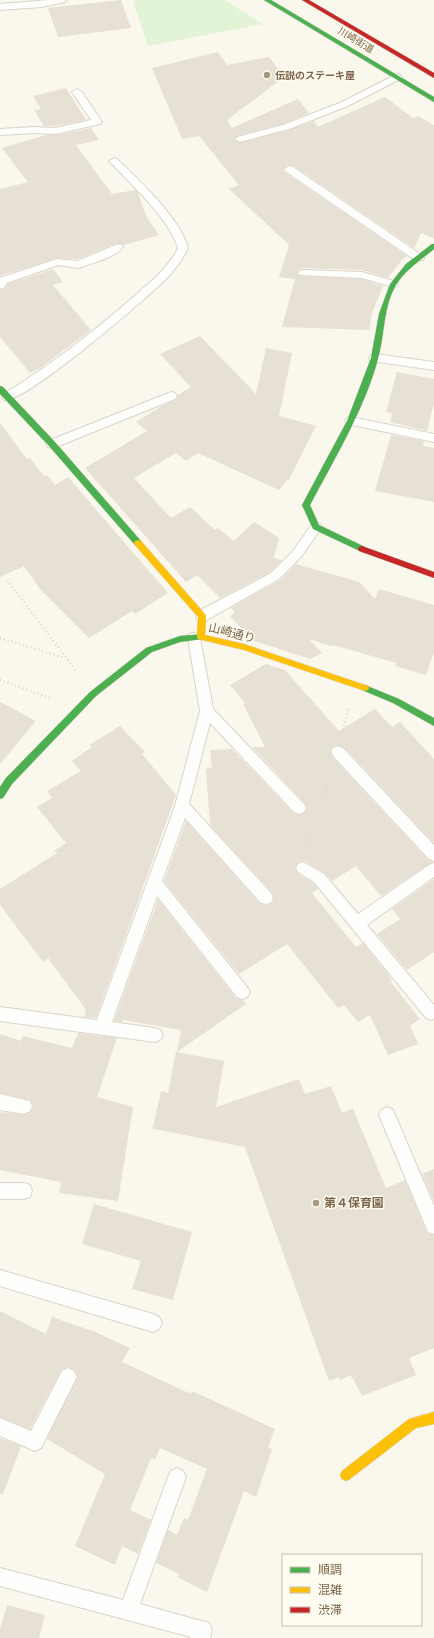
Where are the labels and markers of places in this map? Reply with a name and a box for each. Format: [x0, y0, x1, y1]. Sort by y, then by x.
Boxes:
place label: 伝説のステーキ屋 [275, 69, 355, 82]
marker: 伝説のステーキ屋 [262, 70, 272, 80]
place label: 第４保育園 [324, 1196, 384, 1210]
marker: 第４保育園 [311, 1198, 321, 1208]

